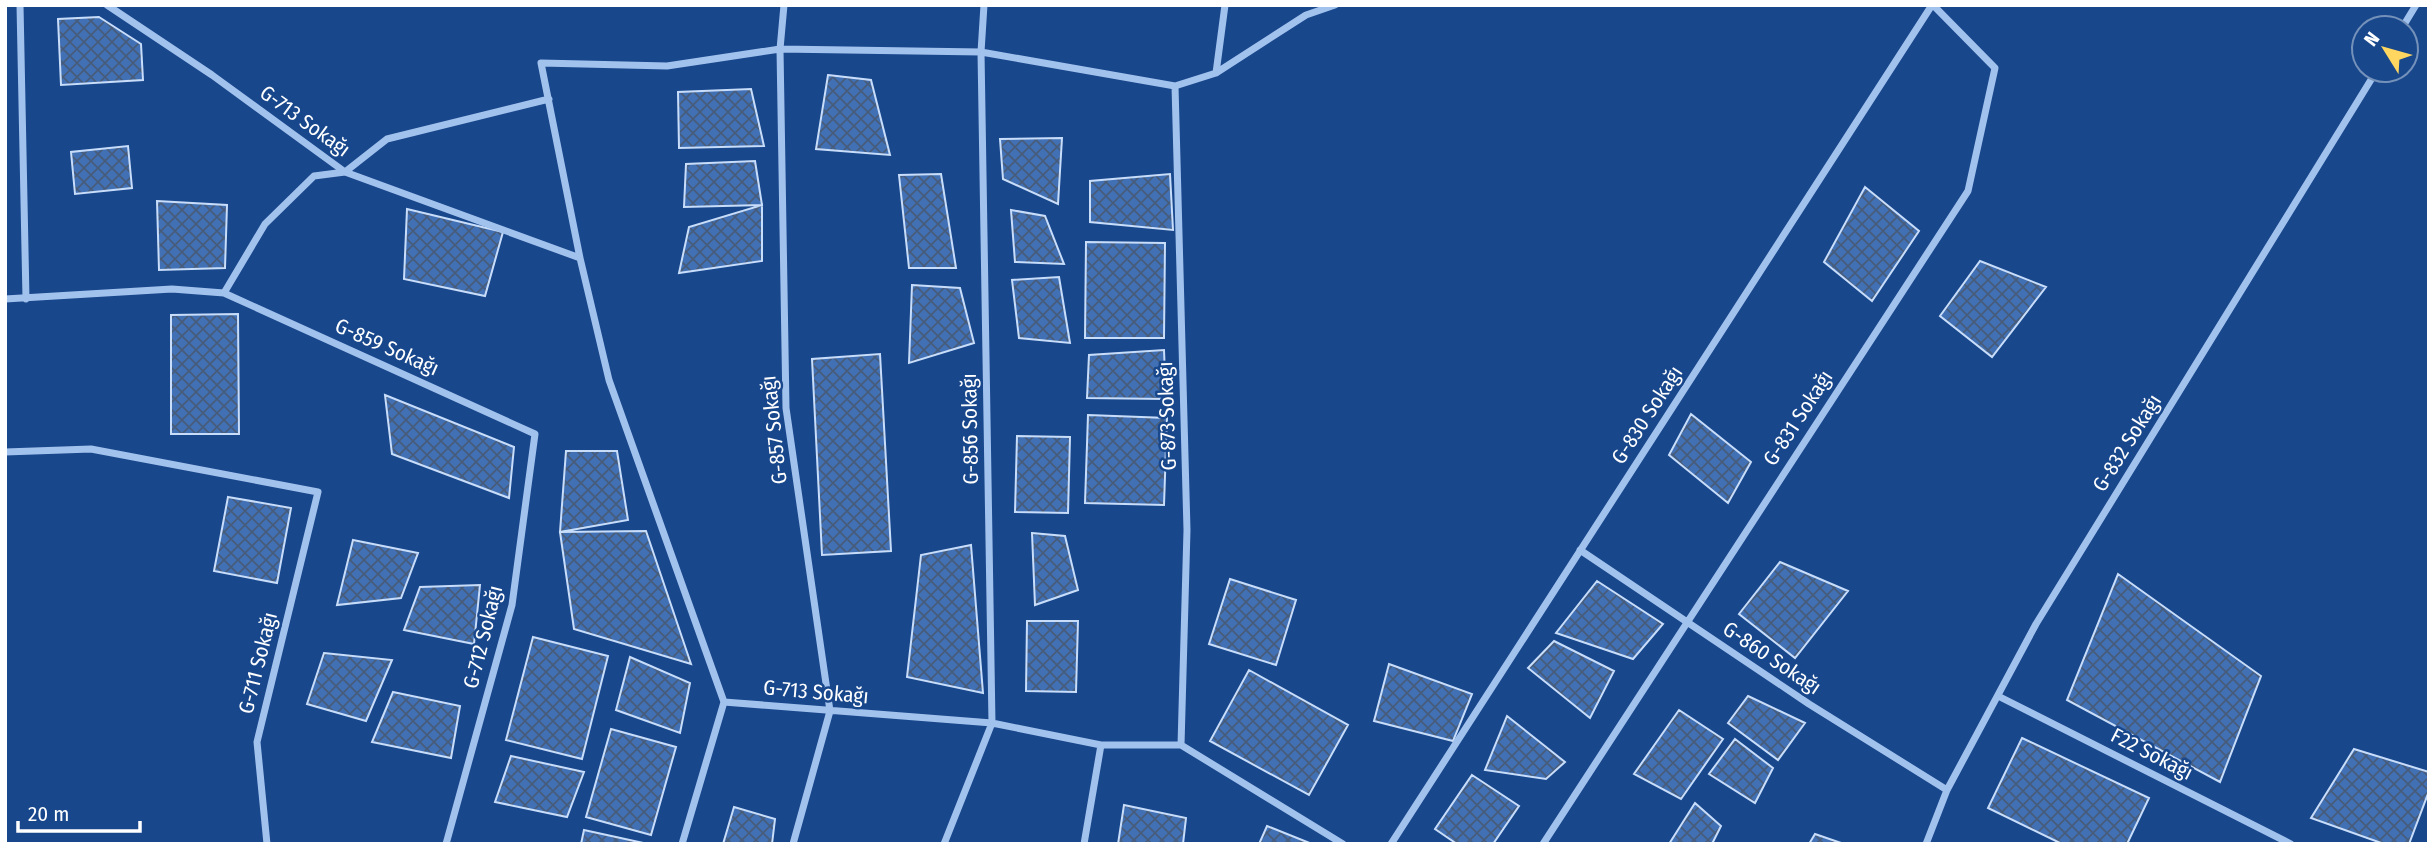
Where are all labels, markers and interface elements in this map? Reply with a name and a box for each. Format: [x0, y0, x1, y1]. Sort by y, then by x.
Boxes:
north arrow [2350, 14, 2420, 84]
text: N [2359, 28, 2384, 51]
street label: G-713 Sokağı [255, 79, 355, 163]
street label: G-859 Sokağı [331, 313, 443, 381]
street label: G-873 Sokağı [1152, 361, 1182, 471]
street label: G-830 Sokağı [1606, 361, 1688, 469]
street label: G-831 Sokağı [1758, 365, 1838, 471]
street label: G-856 Sokağı [956, 373, 984, 485]
street label: G-857 Sokağı [755, 374, 793, 486]
street label: G-832 Sokağı [2087, 389, 2167, 497]
street label: G-712 Sokağı [458, 583, 508, 691]
street label: G-711 Sokağı [233, 609, 283, 717]
street label: G-860 Sokağı [1718, 616, 1826, 700]
street label: G-713 Sokağı [762, 674, 870, 710]
street label: F22 Sokağı [2107, 722, 2197, 786]
scale bar [18, 790, 140, 834]
text: 20 m [28, 801, 69, 827]

